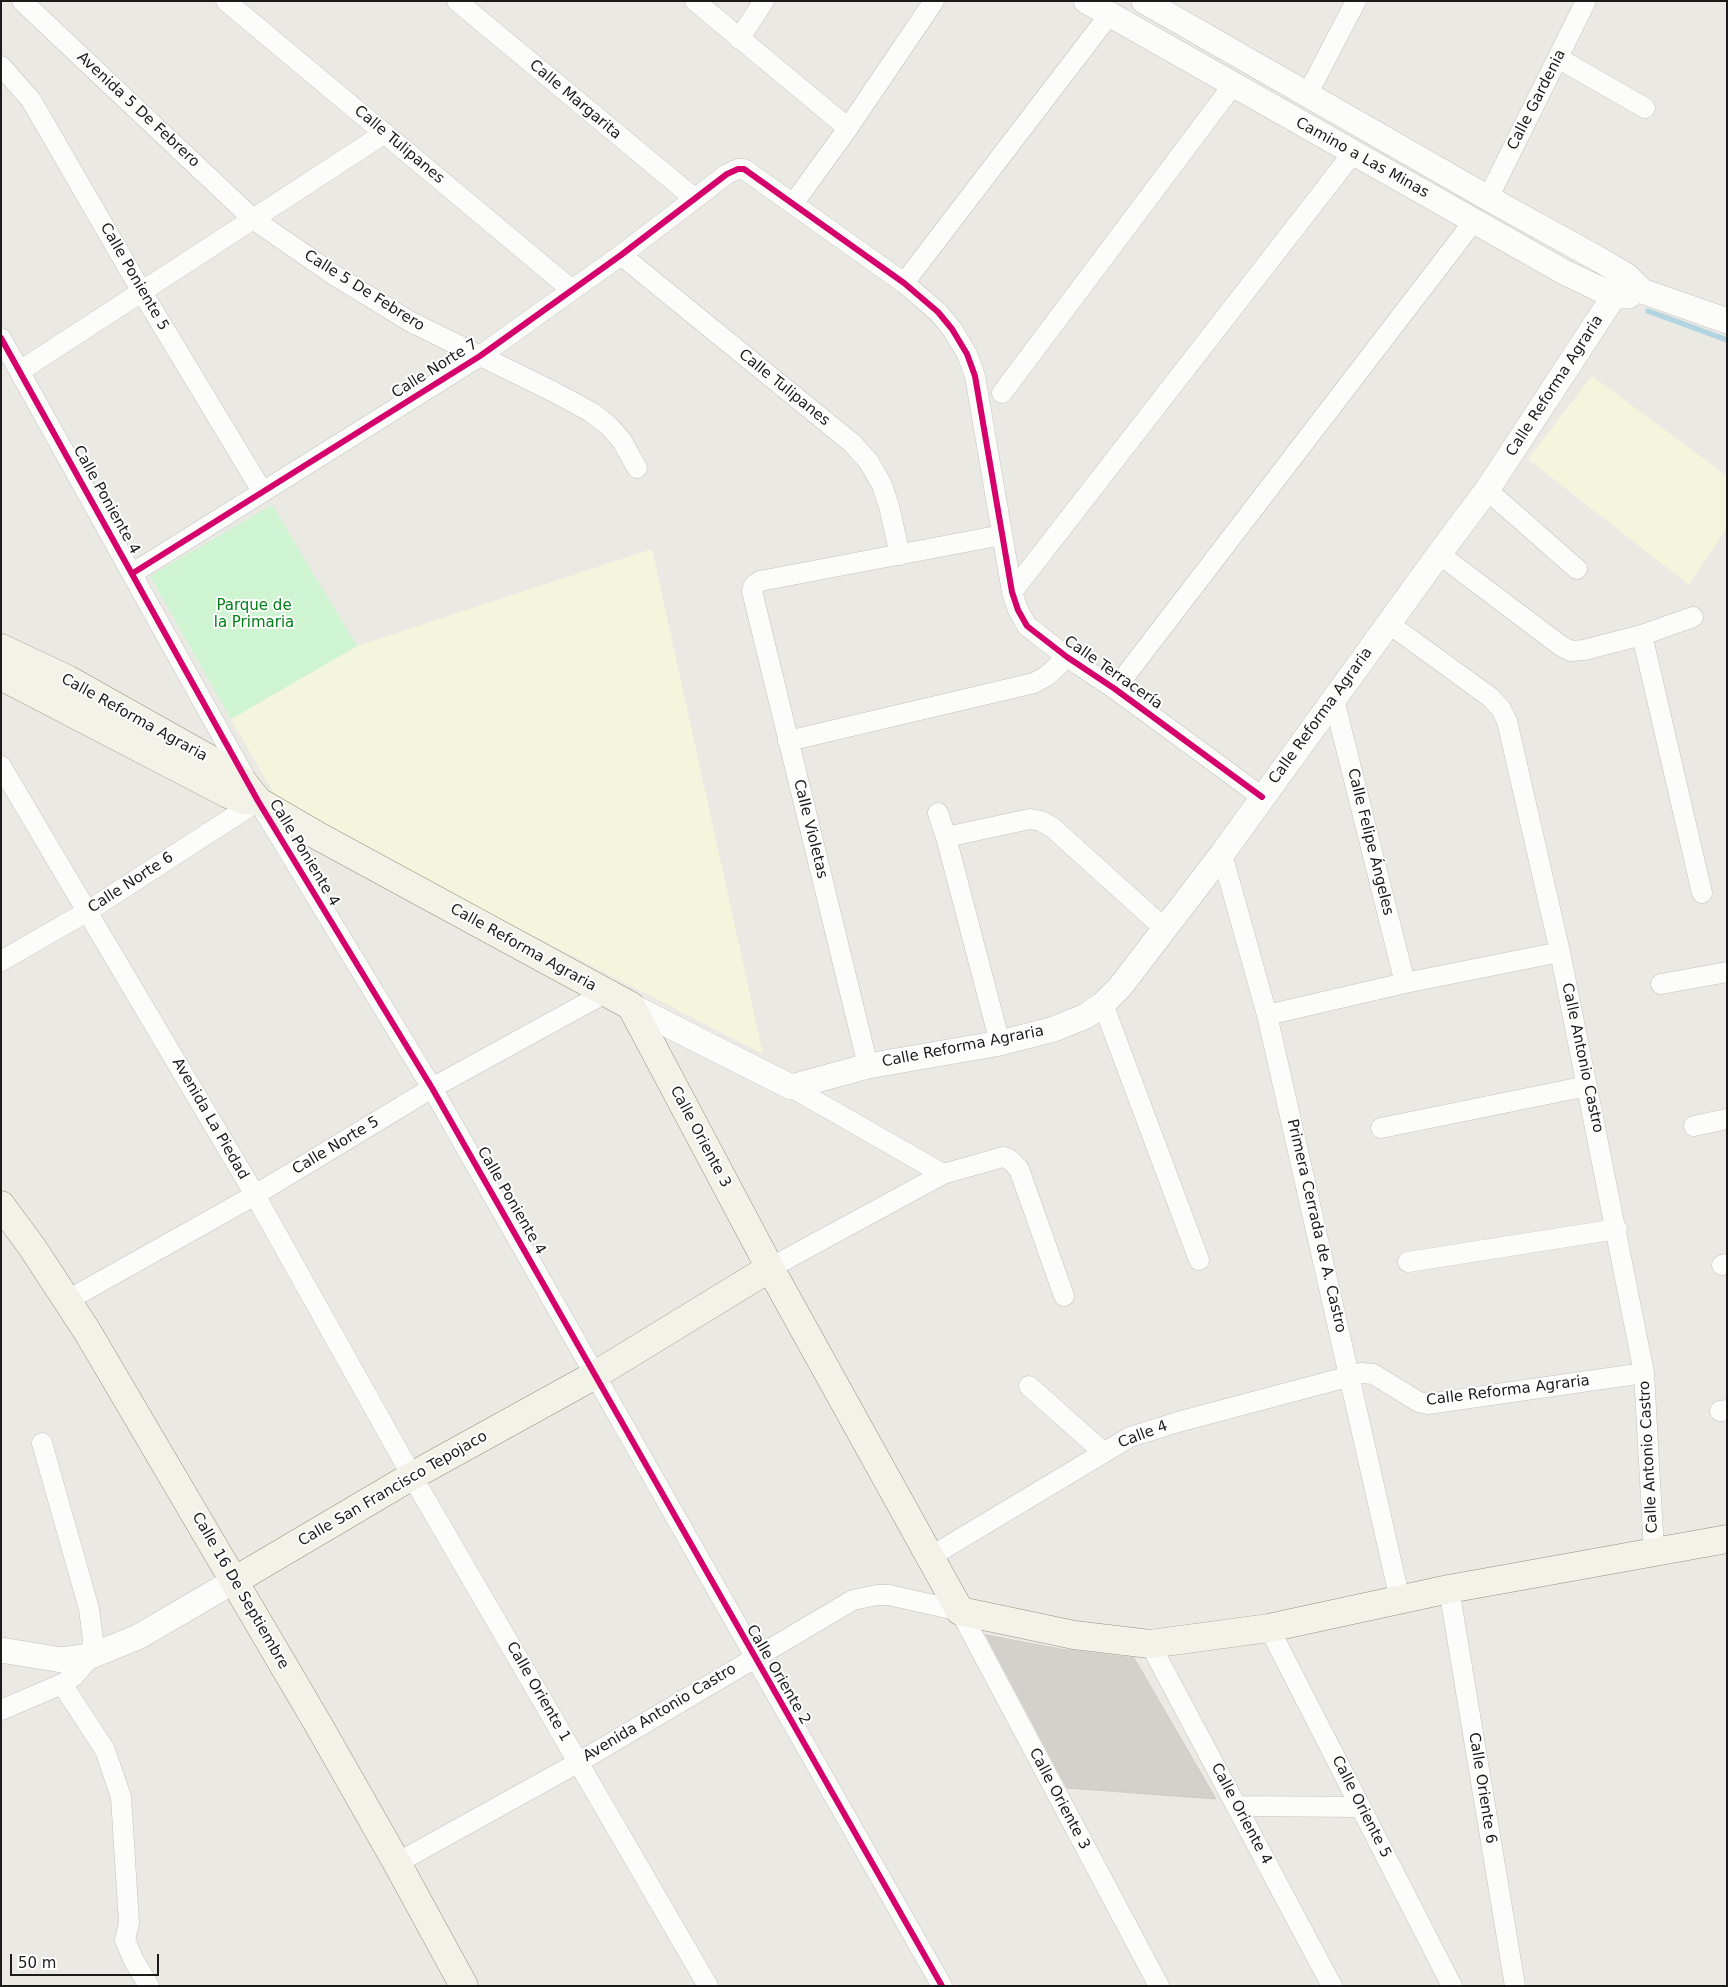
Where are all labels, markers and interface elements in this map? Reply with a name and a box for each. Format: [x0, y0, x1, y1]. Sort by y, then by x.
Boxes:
street label: Calle Gardenia [1504, 47, 1570, 153]
street label: Avenida 5 De Febrero [73, 48, 203, 172]
street label: Calle Margarita [525, 56, 625, 144]
street label: Calle Tulipanes [350, 102, 448, 188]
street label: Camino a Las Minas [1292, 114, 1432, 202]
street label: Calle Poniente 5 [96, 220, 172, 334]
street label: Calle 5 De Febrero [301, 247, 427, 335]
street label: Calle Reforma Agraria [1503, 312, 1607, 460]
street label: Calle Norte 7 [389, 335, 481, 403]
street label: Calle Tulipanes [735, 346, 833, 430]
street label: Calle Poniente 4 [69, 442, 143, 558]
park label: Parque de la Primaria [214, 597, 294, 632]
street label: Calle Terracería [1060, 632, 1166, 714]
street label: Calle Reforma Agraria [1265, 644, 1377, 788]
street label: Calle Reforma Agraria [58, 670, 210, 766]
street label: Calle Felipe Ángeles [1343, 767, 1397, 917]
street label: Calle Violetas [789, 778, 831, 880]
street label: Calle Poniente 4 [265, 796, 343, 910]
street label: Calle Norte 6 [85, 849, 177, 917]
street label: Calle Reforma Agraria [447, 900, 599, 996]
street label: Calle Antonio Castro [1557, 981, 1607, 1135]
street label: Calle Reforma Agraria [881, 1022, 1045, 1072]
street label: Avenida La Piedad [168, 1055, 252, 1183]
street label: Calle Oriente 3 [666, 1083, 734, 1191]
street label: Calle Norte 5 [289, 1113, 383, 1179]
street label: Primera Cerrada de A. Castro [1283, 1117, 1349, 1335]
street label: Calle Poniente 4 [473, 1144, 549, 1258]
street label: Calle Reforma Agraria [1425, 1372, 1591, 1410]
street label: Calle Antonio Castro [1636, 1380, 1662, 1534]
street label: Calle 4 [1116, 1417, 1170, 1453]
street label: Calle San Francisco Tepojaco [295, 1427, 491, 1551]
street label: Calle 16 De Septiembre [188, 1509, 292, 1673]
street label: Calle Oriente 2 [742, 1622, 814, 1728]
street label: Calle Oriente 1 [502, 1639, 574, 1745]
street label: Avenida Antonio Castro [580, 1660, 740, 1766]
street label: Calle Oriente 6 [1464, 1731, 1500, 1845]
street label: Calle Oriente 3 [1025, 1745, 1093, 1853]
street label: Calle Oriente 5 [1327, 1753, 1395, 1861]
street label: Calle Oriente 4 [1207, 1760, 1275, 1868]
scale bar [12, 1944, 161, 1976]
text: 50 m [18, 1954, 56, 1972]

